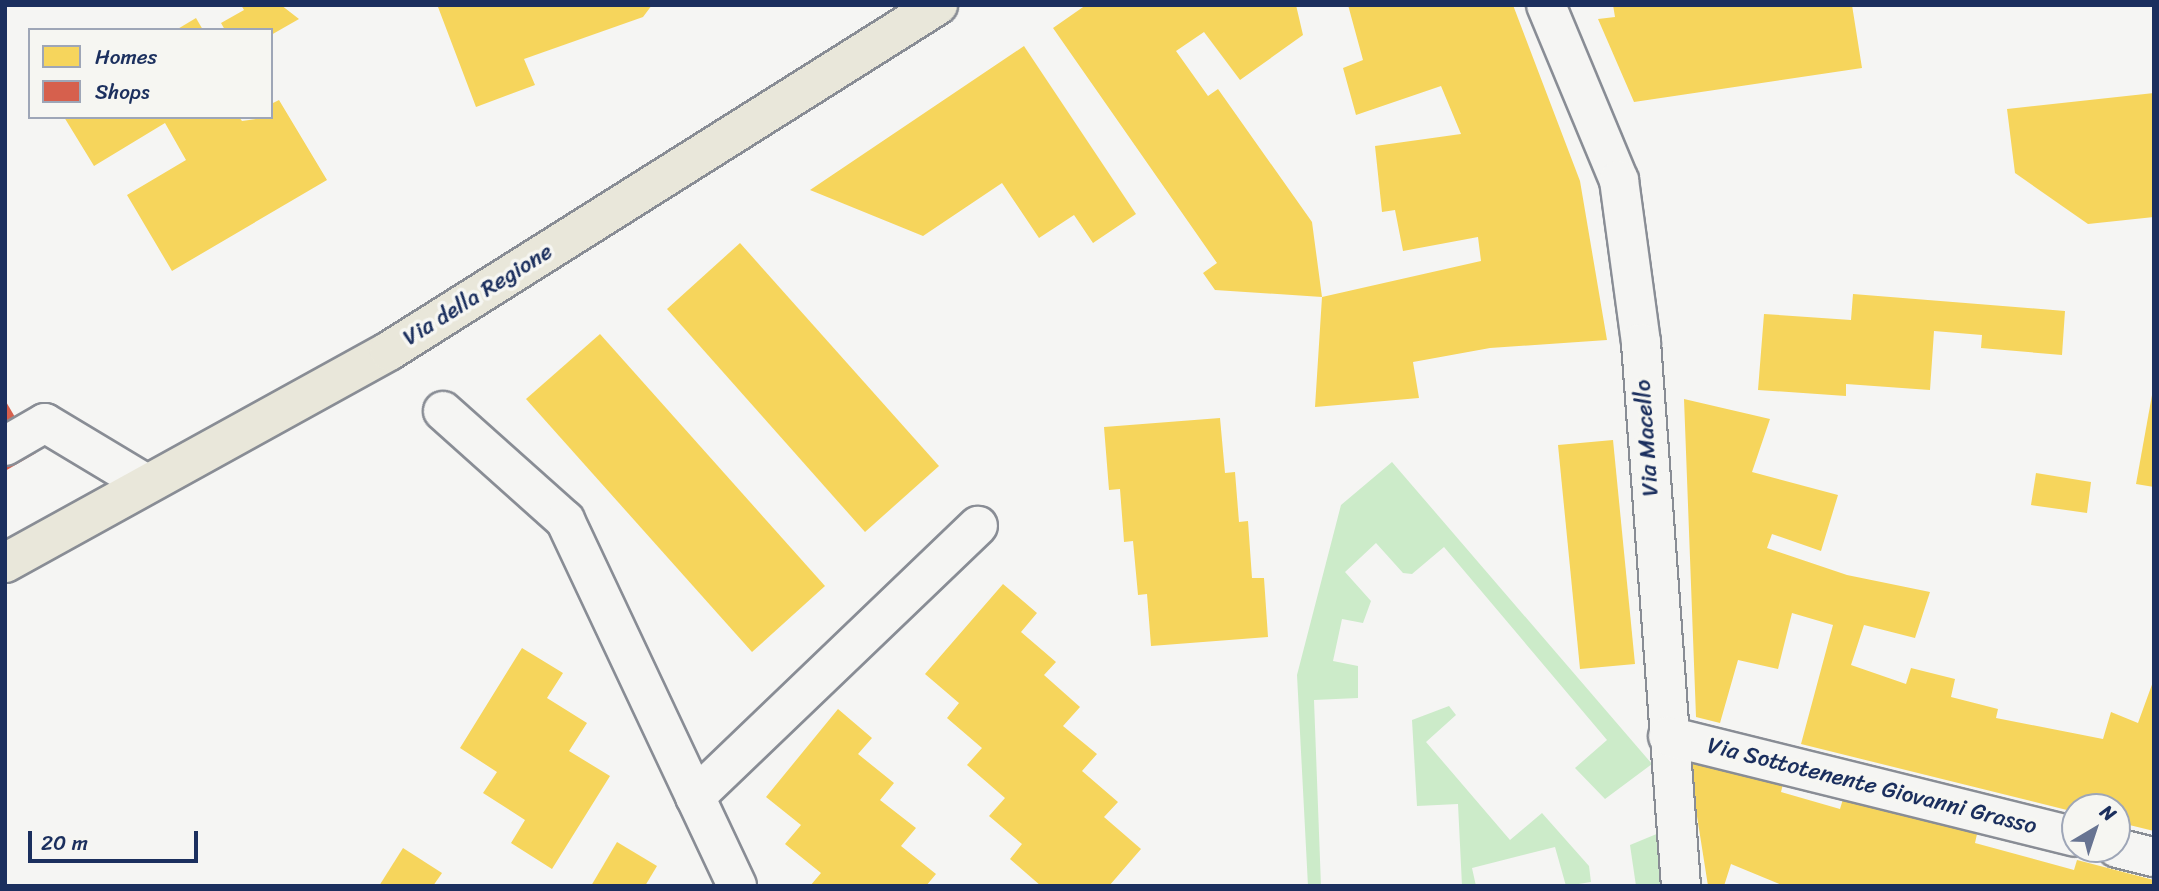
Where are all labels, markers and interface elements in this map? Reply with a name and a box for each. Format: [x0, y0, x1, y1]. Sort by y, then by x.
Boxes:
legend [28, 28, 273, 119]
text: Homes [95, 38, 157, 76]
text: Shops [95, 73, 150, 111]
street label: Via della Regione [398, 238, 558, 352]
street label: Via Macello [1629, 379, 1665, 497]
street label: Via Sottotenente Giovanni Grasso [1704, 732, 2040, 840]
north arrow [2061, 793, 2131, 863]
text: N [2093, 796, 2124, 830]
scale bar [32, 818, 201, 862]
text: 20 m [41, 824, 88, 862]

